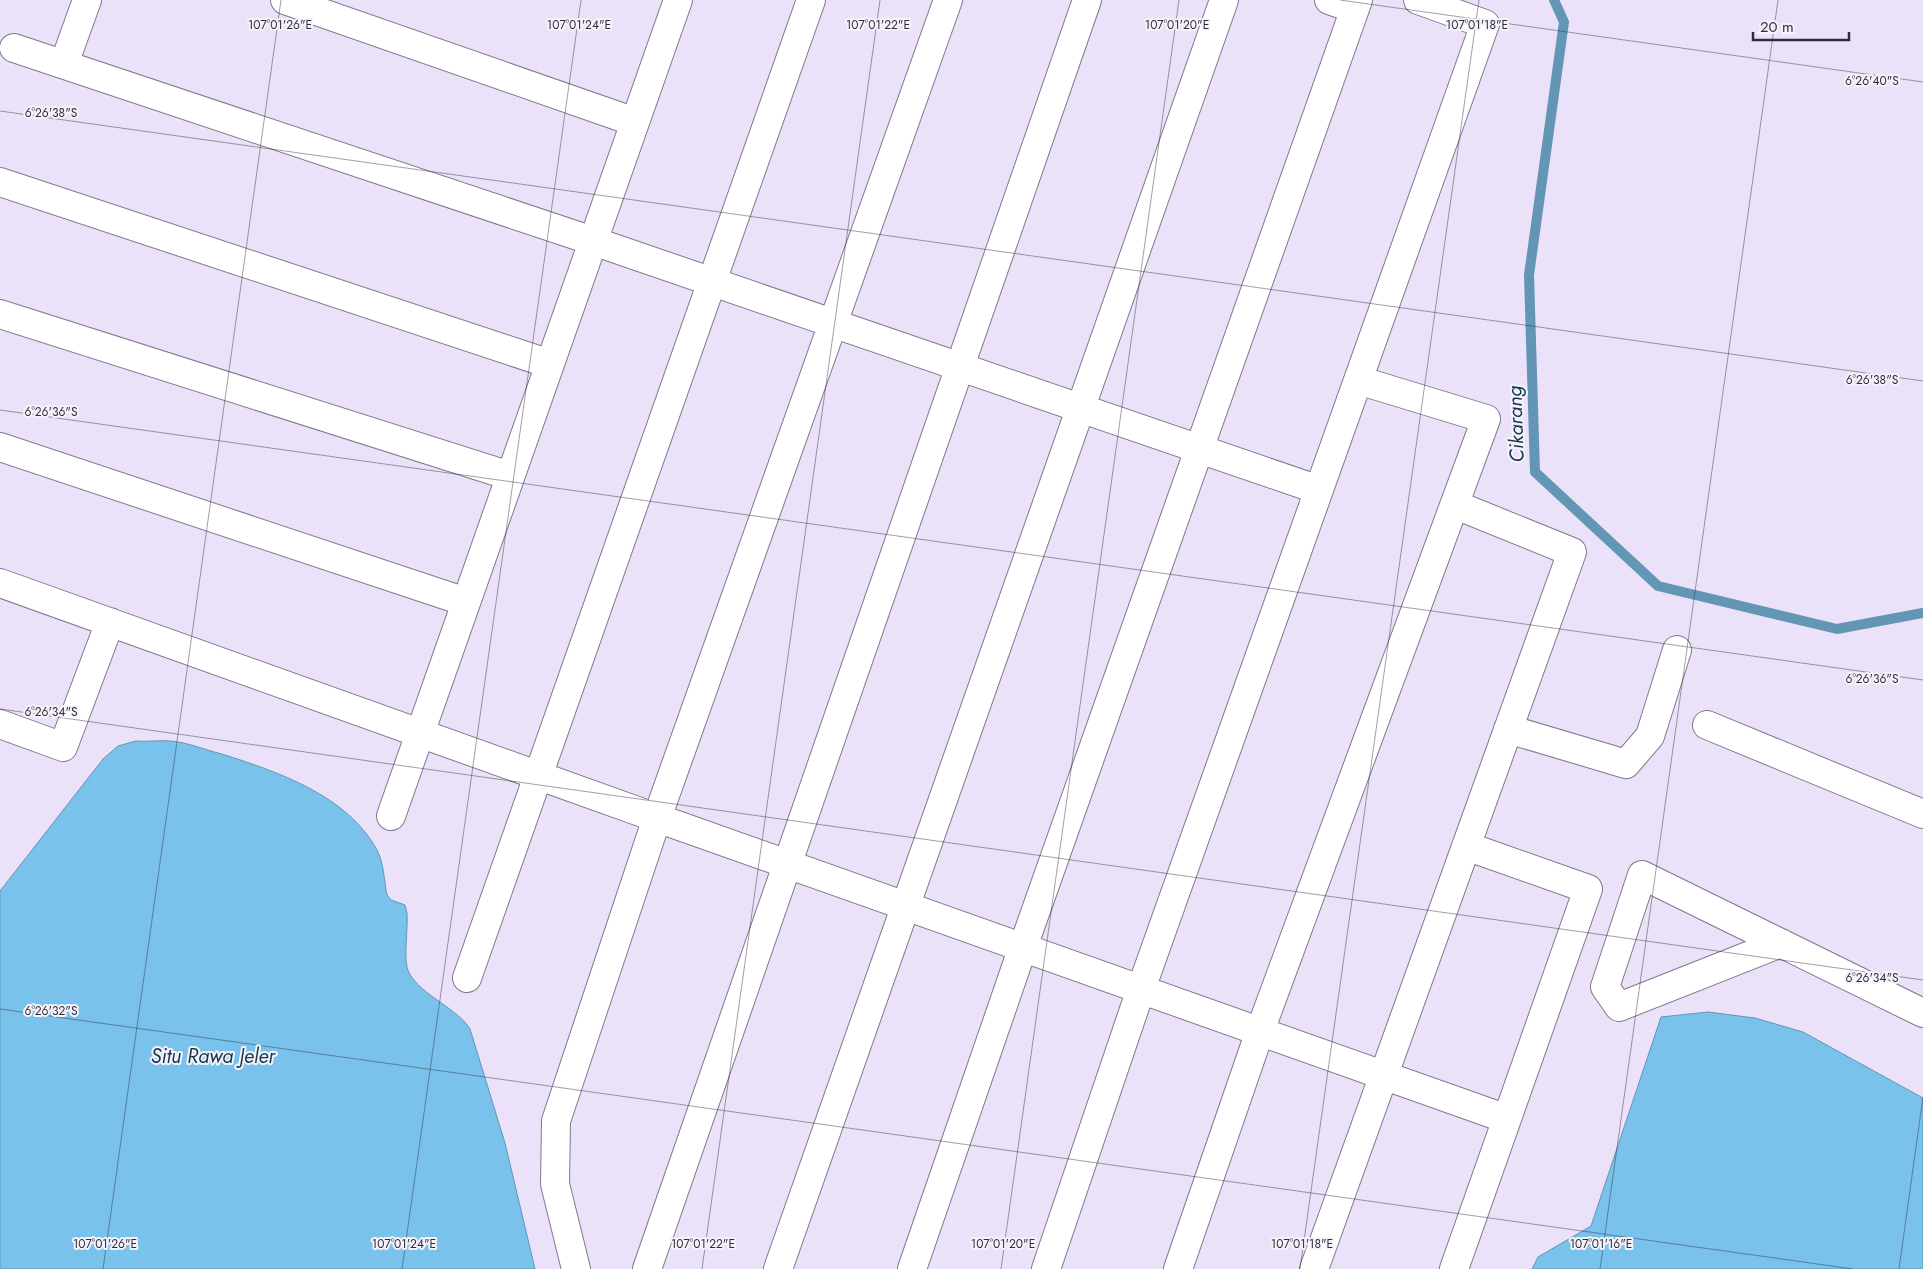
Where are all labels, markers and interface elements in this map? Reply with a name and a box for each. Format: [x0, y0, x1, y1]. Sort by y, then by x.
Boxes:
scale bar [1753, 10, 1849, 42]
text: 107°01'26"E [248, 16, 312, 34]
text: 107°01'24"E [547, 16, 611, 34]
text: 107°01'22"E [846, 16, 910, 34]
text: 107°01'20"E [1145, 16, 1209, 34]
text: 107°01'18"E [1446, 16, 1508, 34]
text: 20 m [1760, 16, 1794, 38]
text: 6°26'40"S [1845, 72, 1899, 90]
text: 6°26'38"S [25, 104, 78, 122]
text: 6°26'38"S [1846, 371, 1899, 389]
water label: Cikarang [1500, 385, 1532, 463]
text: 6°26'36"S [24, 403, 78, 421]
text: 6°26'36"S [1845, 670, 1899, 688]
text: 6°26'34"S [24, 703, 78, 721]
text: 6°26'34"S [1845, 969, 1899, 987]
text: 6°26'32"S [25, 1002, 78, 1020]
water label: Situ Rawa Jeler [151, 1042, 277, 1071]
text: 107°01'26"E [73, 1235, 137, 1253]
text: 107°01'24"E [372, 1235, 436, 1253]
text: 107°01'22"E [671, 1235, 735, 1253]
text: 107°01'20"E [971, 1235, 1035, 1253]
text: 107°01'18"E [1271, 1235, 1333, 1253]
text: 107°01'16"E [1570, 1235, 1632, 1253]

